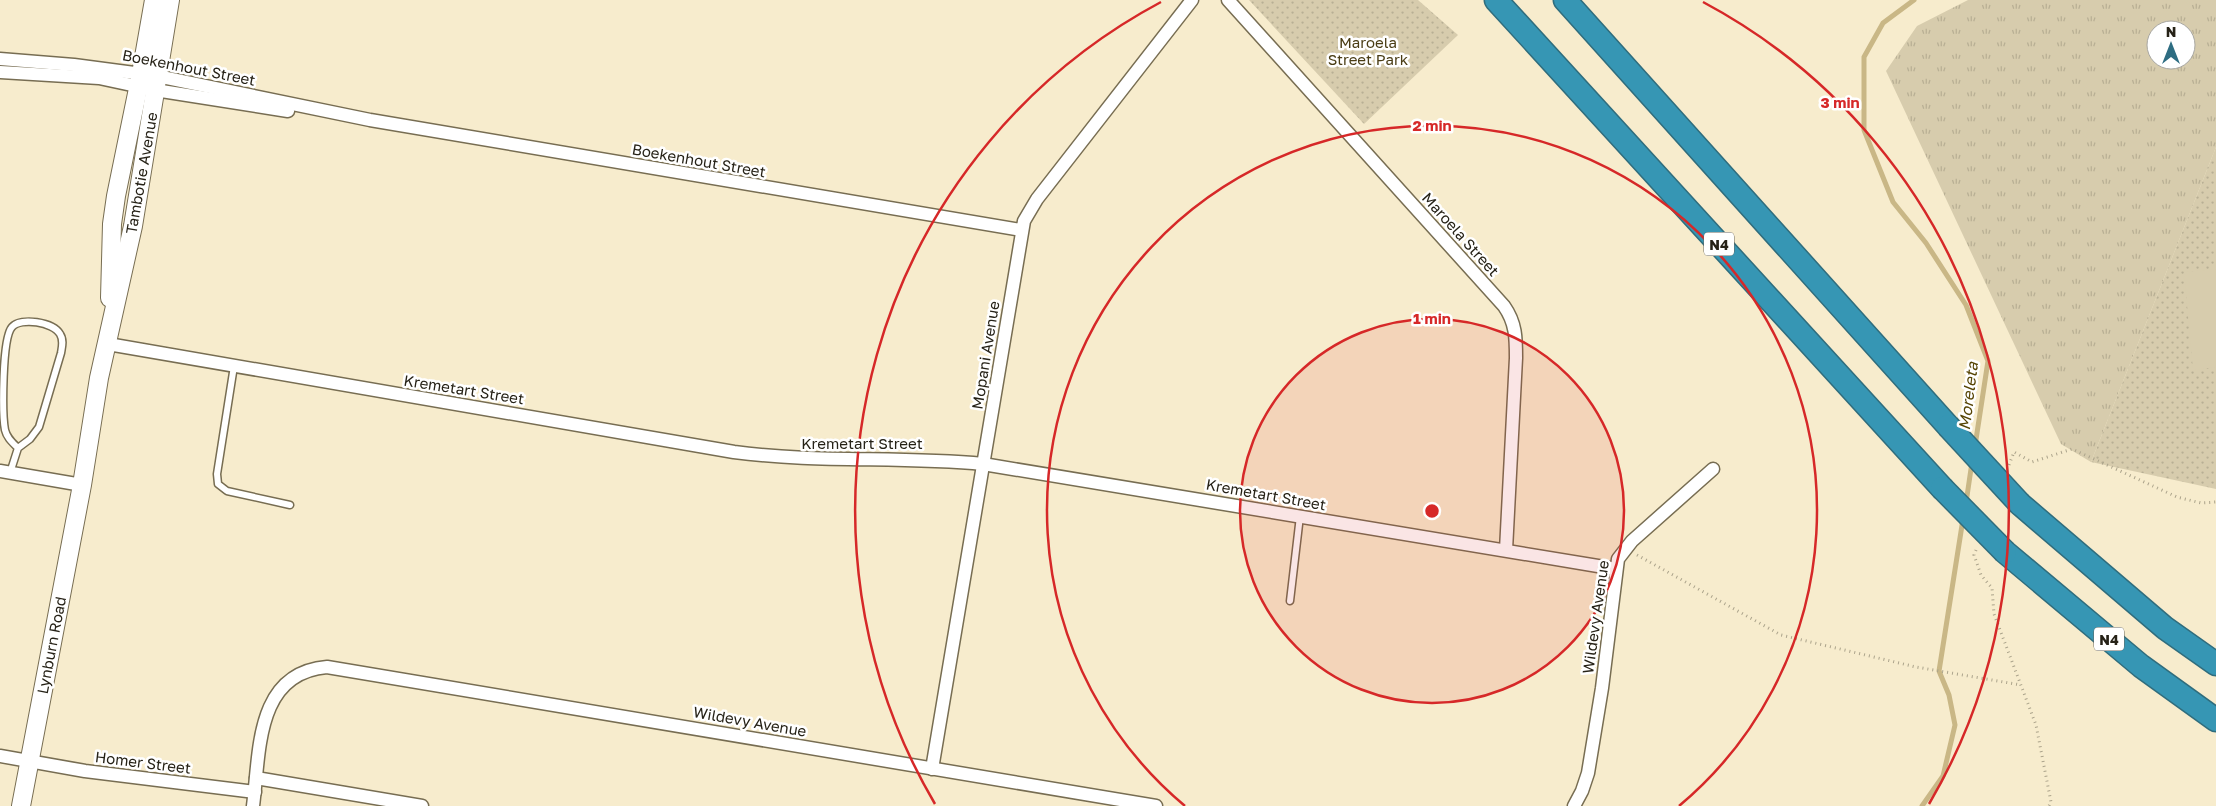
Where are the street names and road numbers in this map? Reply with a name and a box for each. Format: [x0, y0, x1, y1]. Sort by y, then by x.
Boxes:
street label: Boekenhout Street [121, 45, 257, 89]
street label: Tambotie Avenue [121, 110, 161, 235]
street label: Boekenhout Street [631, 139, 767, 181]
street label: Maroela Street [1419, 189, 1503, 279]
road number: N4 [1704, 232, 1734, 255]
street label: Mopani Avenue [968, 299, 1003, 411]
street label: Kremetart Street [403, 371, 525, 407]
street label: Kremetart Street [801, 434, 923, 452]
street label: Kremetart Street [1205, 475, 1327, 513]
street label: Wildevy Avenue [1578, 559, 1612, 675]
street label: Lynburn Road [33, 595, 69, 695]
road number: N4 [2094, 628, 2124, 650]
street label: Wildevy Avenue [692, 702, 808, 740]
street label: Homer Street [94, 747, 192, 777]

